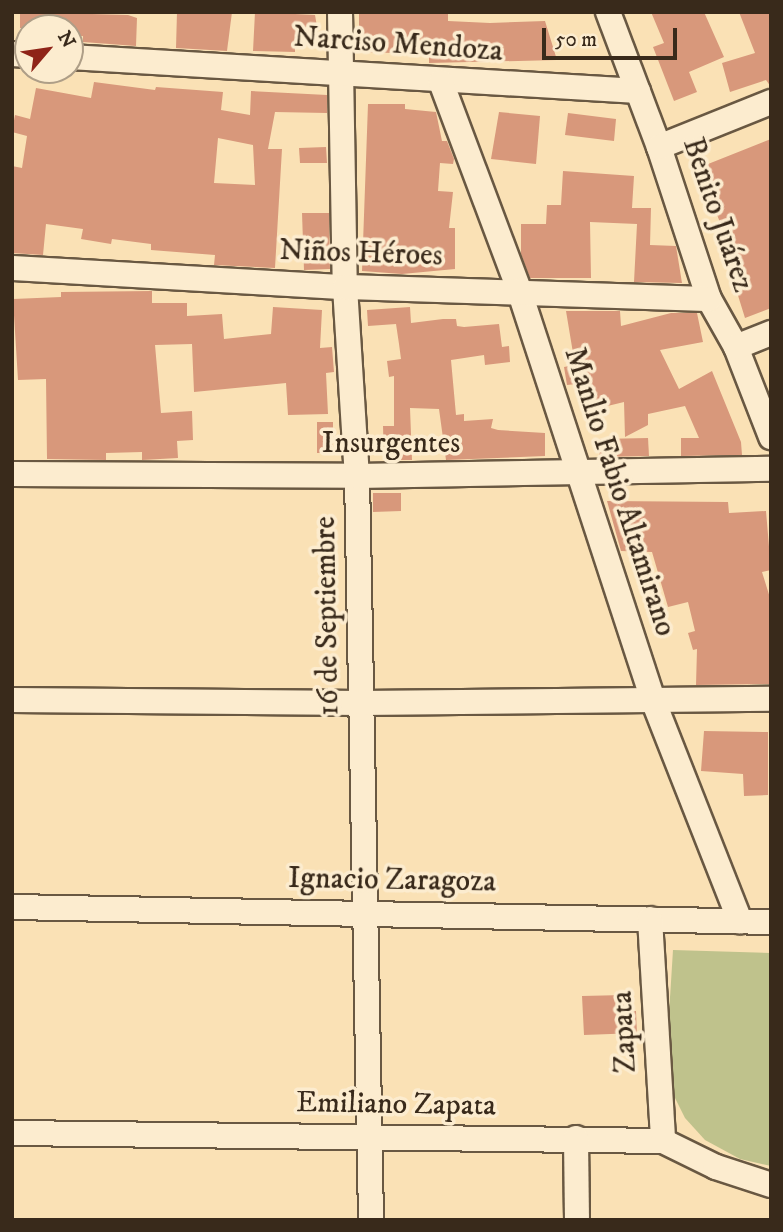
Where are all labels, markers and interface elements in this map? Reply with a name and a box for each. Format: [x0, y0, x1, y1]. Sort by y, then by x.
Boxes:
north arrow [14, 14, 84, 84]
scale bar [545, 14, 680, 58]
street label: Narciso Mendoza [292, 20, 504, 70]
text: N [52, 27, 80, 52]
text: 50 m [555, 27, 597, 53]
street label: Benito Juárez [674, 133, 760, 297]
street label: Niños Héroes [279, 233, 443, 275]
street label: Manlio Fabio Altamirano [555, 343, 683, 641]
street label: Insurgentes [322, 426, 460, 462]
street label: 16 de Septiembre [308, 516, 348, 716]
street label: Ignacio Zaragoza [288, 861, 496, 901]
street label: Zapata [605, 990, 645, 1074]
street label: Emiliano Zapata [296, 1085, 496, 1125]

